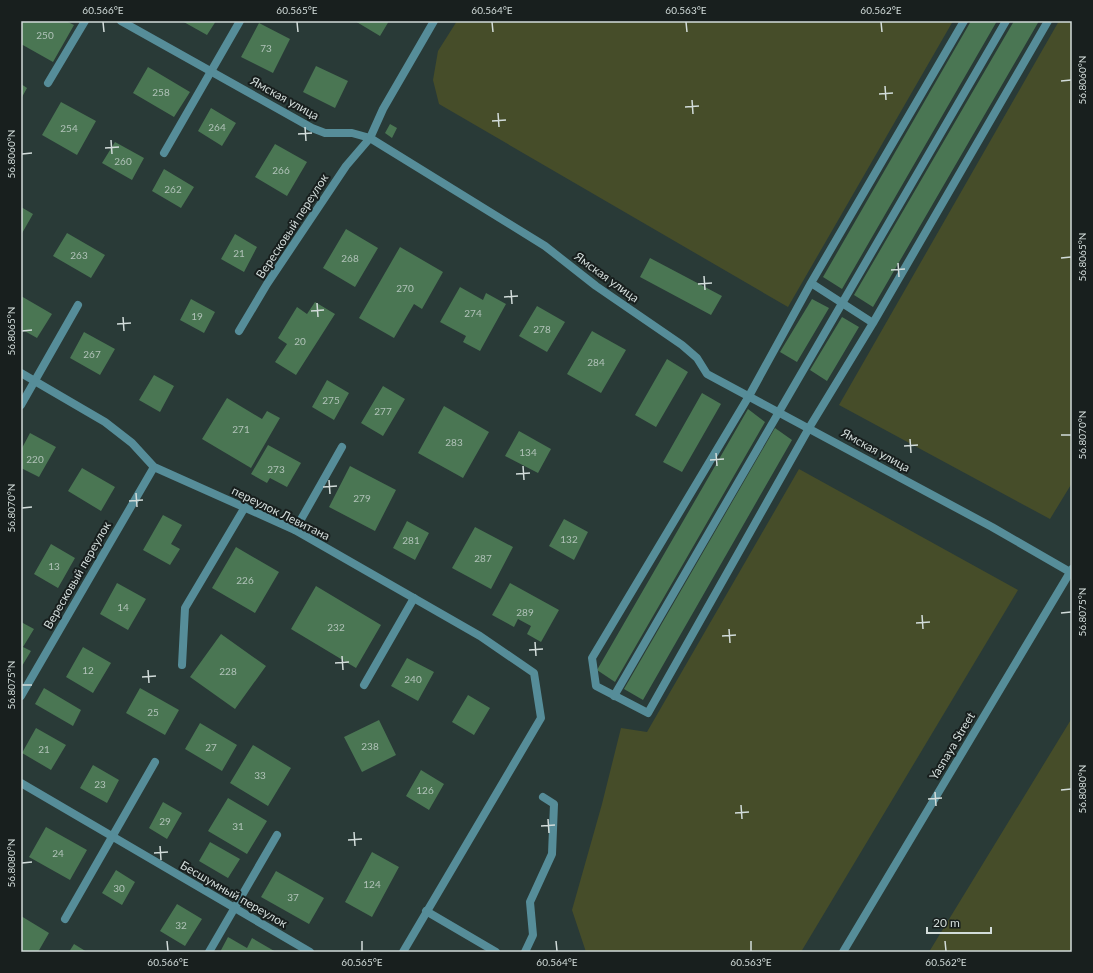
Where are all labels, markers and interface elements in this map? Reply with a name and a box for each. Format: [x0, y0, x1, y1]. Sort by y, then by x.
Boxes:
text: 60.566°E [82, 4, 124, 16]
text: 60.565°E [276, 4, 318, 16]
text: 60.564°E [471, 4, 513, 16]
text: 60.563°E [665, 4, 707, 16]
text: 60.562°E [860, 4, 902, 16]
house number: 250 [36, 29, 54, 41]
house number: 73 [260, 42, 272, 54]
text: 56.8060°N [1076, 56, 1088, 104]
street label: Ямская улица [247, 73, 322, 123]
house number: 258 [152, 86, 170, 98]
house number: 264 [208, 121, 226, 133]
house number: 254 [60, 122, 78, 134]
text: 56.8060°N [5, 130, 17, 178]
house number: 260 [114, 155, 132, 167]
house number: 266 [272, 164, 290, 176]
street label: Вересковый переулок [253, 170, 332, 281]
house number: 262 [164, 183, 182, 195]
text: 56.8065°N [1076, 233, 1088, 281]
house number: 21 [233, 247, 245, 259]
street label: Ямская улица [571, 248, 642, 305]
house number: 263 [70, 249, 88, 261]
house number: 268 [341, 252, 359, 264]
house number: 270 [396, 282, 414, 294]
text: 56.8065°N [5, 307, 17, 355]
house number: 274 [464, 307, 482, 319]
house number: 19 [191, 310, 203, 322]
house number: 278 [533, 323, 551, 335]
house number: 20 [294, 335, 306, 347]
house number: 267 [83, 348, 101, 360]
house number: 284 [587, 356, 605, 368]
house number: 275 [322, 394, 340, 406]
house number: 277 [374, 405, 392, 417]
text: 56.8070°N [1076, 411, 1088, 459]
house number: 271 [232, 423, 250, 435]
street label: Ямская улица [838, 425, 913, 475]
house number: 283 [445, 436, 463, 448]
house number: 134 [519, 446, 537, 458]
house number: 220 [26, 453, 44, 465]
house number: 273 [267, 463, 285, 475]
street label: переулок Левитана [230, 483, 332, 543]
text: 56.8070°N [5, 484, 17, 532]
house number: 279 [353, 492, 371, 504]
street label: Вересковый переулок [40, 518, 114, 632]
house number: 132 [560, 533, 578, 545]
house number: 281 [402, 534, 420, 546]
house number: 287 [474, 552, 492, 564]
house number: 13 [48, 560, 60, 572]
house number: 226 [236, 574, 254, 586]
text: 56.8075°N [1076, 588, 1088, 636]
house number: 14 [117, 601, 129, 613]
house number: 289 [516, 606, 534, 618]
house number: 232 [327, 621, 345, 633]
text: 56.8075°N [5, 661, 17, 709]
house number: 12 [82, 664, 94, 676]
house number: 228 [219, 665, 237, 677]
house number: 240 [404, 673, 422, 685]
house number: 25 [147, 706, 159, 718]
street label: Yasnaya Street [926, 709, 978, 783]
house number: 238 [361, 740, 379, 752]
house number: 27 [205, 741, 217, 753]
house number: 21 [38, 743, 50, 755]
text: 56.8080°N [1076, 765, 1088, 813]
house number: 33 [254, 769, 266, 781]
house number: 23 [94, 778, 106, 790]
house number: 126 [416, 784, 434, 796]
house number: 29 [159, 815, 171, 827]
house number: 31 [232, 820, 244, 832]
text: 56.8080°N [5, 839, 17, 887]
house number: 24 [52, 847, 64, 859]
street label: Бесшумный переулок [178, 857, 291, 931]
house number: 124 [363, 878, 381, 890]
house number: 30 [113, 882, 125, 894]
house number: 37 [287, 891, 299, 903]
scale bar [927, 909, 991, 935]
text: 20 m [933, 915, 960, 930]
house number: 32 [175, 919, 187, 931]
text: 60.566°E [147, 956, 189, 968]
text: 60.565°E [341, 956, 383, 968]
text: 60.564°E [536, 956, 578, 968]
text: 60.563°E [730, 956, 772, 968]
text: 60.562°E [925, 956, 967, 968]

